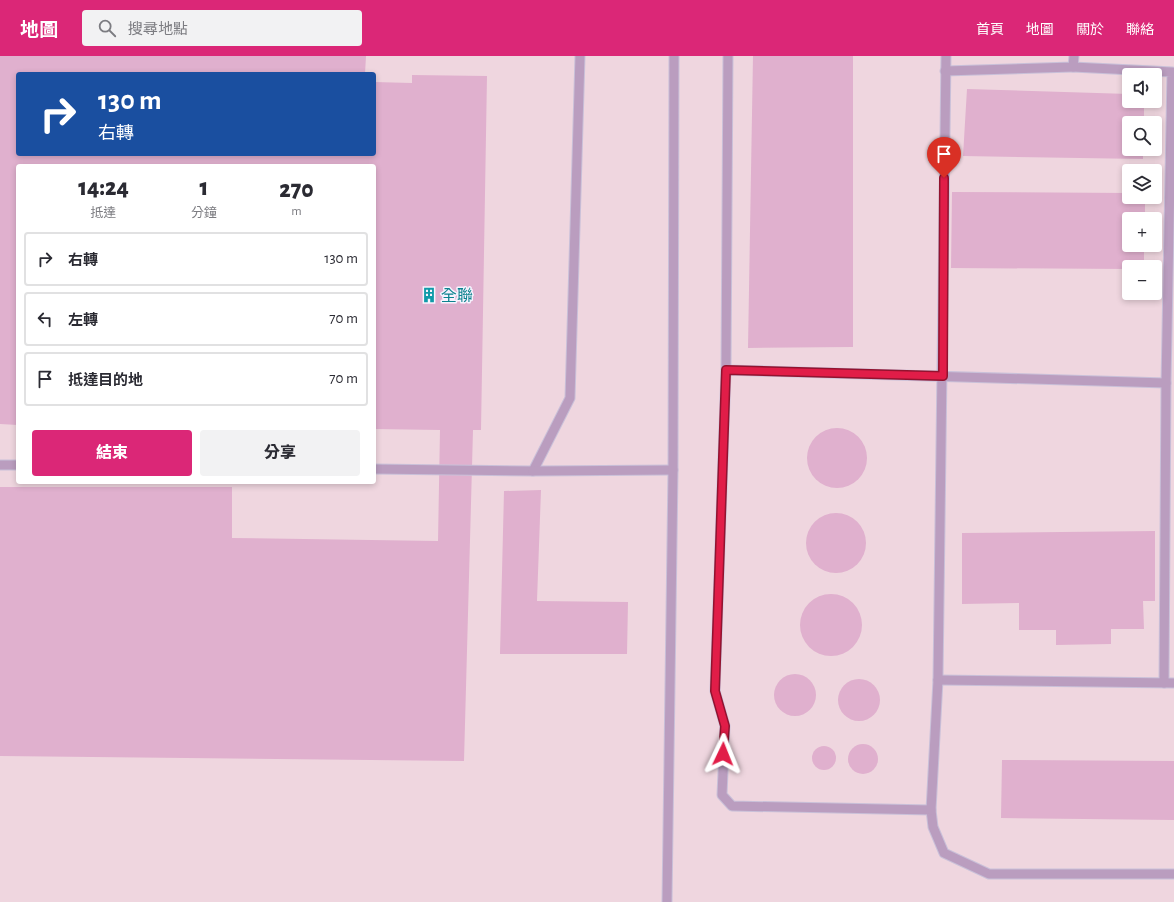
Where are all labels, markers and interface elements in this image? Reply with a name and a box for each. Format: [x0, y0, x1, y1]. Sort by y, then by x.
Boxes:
search box [82, 10, 362, 46]
icon: search [96, 17, 118, 39]
text: 地圖 [20, 21, 58, 40]
text: 搜尋地點 [128, 22, 188, 37]
text: 首頁 [976, 23, 1004, 37]
text: 地圖 [1026, 23, 1054, 37]
text: 關於 [1076, 23, 1104, 37]
text: 聯絡 [1126, 23, 1154, 37]
map controls [1122, 68, 1162, 300]
button: sound [1122, 68, 1162, 108]
text: 130 m [98, 87, 162, 115]
icon: right [32, 88, 84, 140]
button: search [1122, 116, 1162, 156]
text: 右轉 [98, 125, 134, 143]
pin [927, 137, 961, 178]
icon: arrive [933, 143, 955, 165]
button: layers [1122, 164, 1162, 204]
text: 14:24 [78, 176, 129, 200]
text: 1 [200, 176, 208, 200]
text: 270 [279, 178, 314, 202]
text: m [291, 205, 302, 218]
text: 抵達 [90, 207, 117, 220]
text: 分鐘 [191, 207, 217, 220]
button: + [1122, 212, 1162, 252]
icon: right [34, 248, 56, 270]
text: 130 m [324, 251, 358, 266]
text: 右轉 [68, 253, 98, 268]
button: − [1122, 260, 1162, 300]
building icon: 全聯 [420, 286, 438, 304]
place label: 全聯 [441, 287, 473, 304]
icon: left [34, 308, 56, 330]
text: 70 m [329, 311, 358, 326]
text: 左轉 [68, 313, 98, 328]
icon: arrive [34, 368, 56, 390]
text: 70 m [329, 371, 358, 386]
text: 抵達目的地 [68, 373, 143, 388]
button: 結束 [32, 430, 192, 476]
button: 分享 [200, 430, 360, 476]
position arrow [702, 733, 744, 775]

